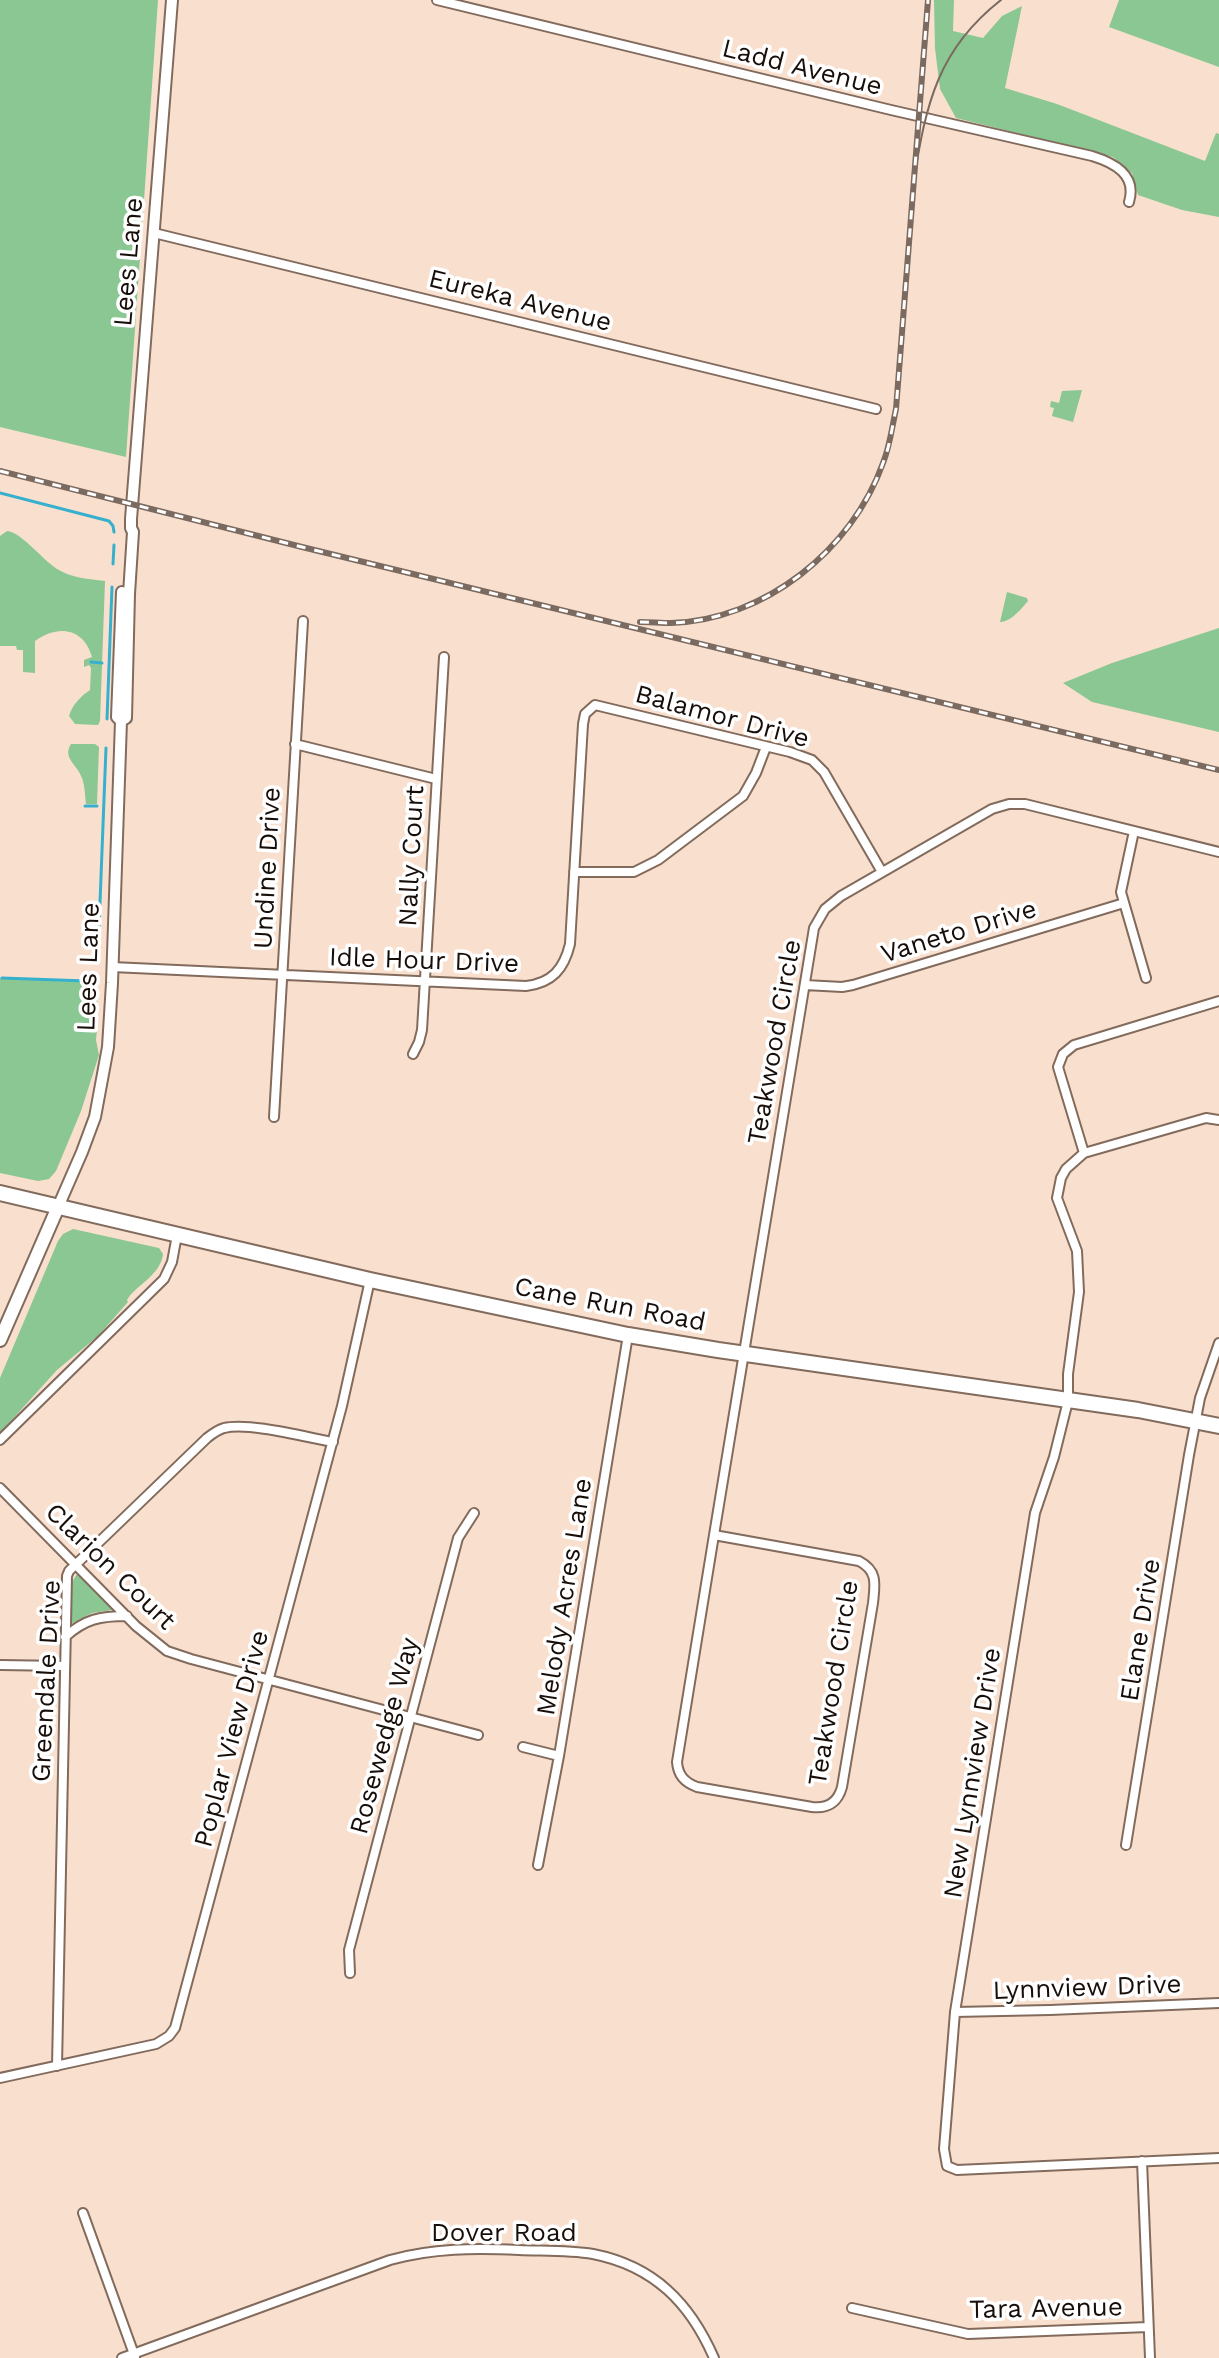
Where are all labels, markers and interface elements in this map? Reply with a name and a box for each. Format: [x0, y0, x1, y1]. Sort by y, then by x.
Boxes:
street label: Ladd Avenue [719, 33, 885, 103]
street label: Lees Lane [108, 196, 150, 328]
street label: Eureka Avenue [425, 263, 615, 339]
street label: Balamor Drive [632, 679, 812, 755]
street label: Nally Court [393, 785, 431, 927]
street label: Undine Drive [248, 786, 288, 950]
street label: Vaneto Drive [878, 894, 1040, 970]
street label: Lees Lane [71, 902, 107, 1032]
street label: Teakwood Circle [742, 937, 808, 1147]
street label: Idle Hour Drive [328, 942, 520, 980]
street label: Cane Run Road [512, 1271, 708, 1339]
street label: Melody Acres Lane [531, 1476, 599, 1718]
street label: Clarion Court [38, 1497, 182, 1637]
street label: Elane Drive [1114, 1557, 1168, 1703]
street label: Teakwood Circle [802, 1578, 866, 1788]
street label: Greendale Drive [26, 1579, 68, 1783]
street label: Poplar View Drive [188, 1627, 276, 1851]
street label: Rosewedge Way [344, 1634, 426, 1838]
street label: New Lynnview Drive [938, 1646, 1008, 1900]
street label: Lynnview Drive [992, 1969, 1182, 2007]
street label: Dover Road [431, 2217, 577, 2249]
street label: Tara Avenue [969, 2292, 1123, 2326]

